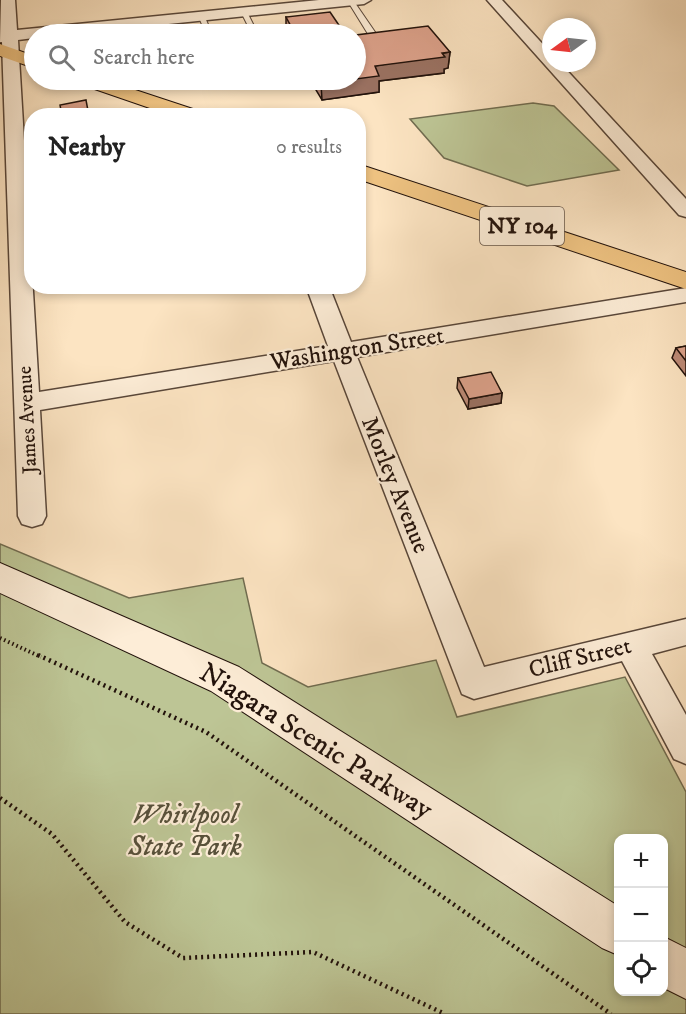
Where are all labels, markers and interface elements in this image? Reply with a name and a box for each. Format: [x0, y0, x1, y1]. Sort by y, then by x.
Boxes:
north arrow [542, 18, 596, 72]
search box [24, 24, 366, 90]
icon: search [45, 41, 78, 74]
text: Search here [93, 44, 195, 71]
text: Nearby [48, 131, 125, 164]
text: 0 results [276, 135, 342, 160]
road number: NY 104 [480, 207, 564, 245]
street label: Washington Street [267, 320, 446, 378]
street label: James Avenue [13, 365, 43, 477]
street label: Morley Avenue [354, 412, 436, 558]
street label: Cliff Street [526, 631, 635, 685]
street label: Niagara Scenic Parkway [193, 655, 440, 827]
park label: Whirlpool State Park [127, 797, 242, 864]
map controls [614, 834, 668, 996]
button: + [614, 834, 668, 888]
button: − [614, 888, 668, 942]
button: locate [614, 942, 668, 996]

